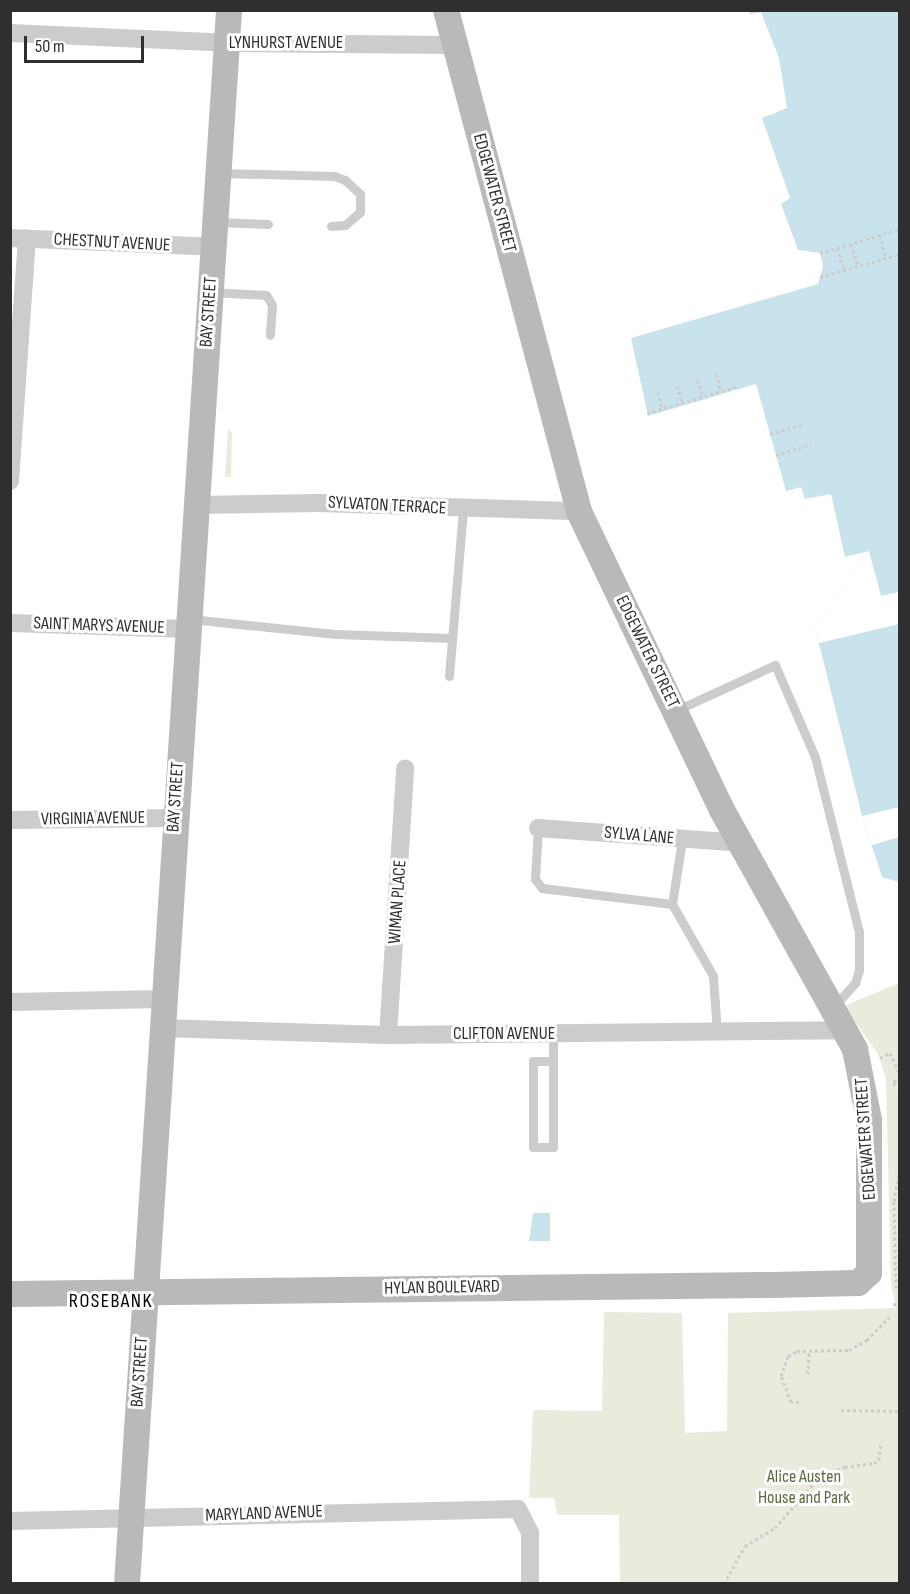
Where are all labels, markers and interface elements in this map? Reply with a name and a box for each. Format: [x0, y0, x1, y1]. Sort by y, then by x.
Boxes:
scale bar [27, 24, 147, 62]
street label: LYNHURST AVENUE [229, 32, 343, 54]
text: 50 m [35, 36, 65, 57]
street label: EDGEWATER STREET [468, 131, 520, 255]
street label: CHESTNUT AVENUE [53, 229, 171, 257]
street label: BAY STREET [196, 276, 222, 348]
street label: SYLVATON TERRACE [327, 492, 447, 520]
street label: EDGEWATER STREET [611, 592, 683, 712]
street label: SAINT MARYS AVENUE [33, 613, 165, 639]
street label: BAY STREET [163, 761, 189, 833]
street label: VIRGINIA AVENUE [41, 807, 145, 831]
street label: SYLVA LANE [603, 822, 675, 850]
street label: WIMAN PLACE [384, 859, 412, 945]
street label: CLIFTON AVENUE [453, 1023, 555, 1045]
street label: EDGEWATER STREET [851, 1077, 881, 1201]
street label: HYLAN BOULEVARD [384, 1276, 500, 1300]
district label: ROSEBANK [69, 1289, 153, 1313]
street label: BAY STREET [127, 1336, 153, 1408]
park label: Alice Austen House and Park [758, 1467, 850, 1510]
street label: MARYLAND AVENUE [205, 1501, 323, 1527]

